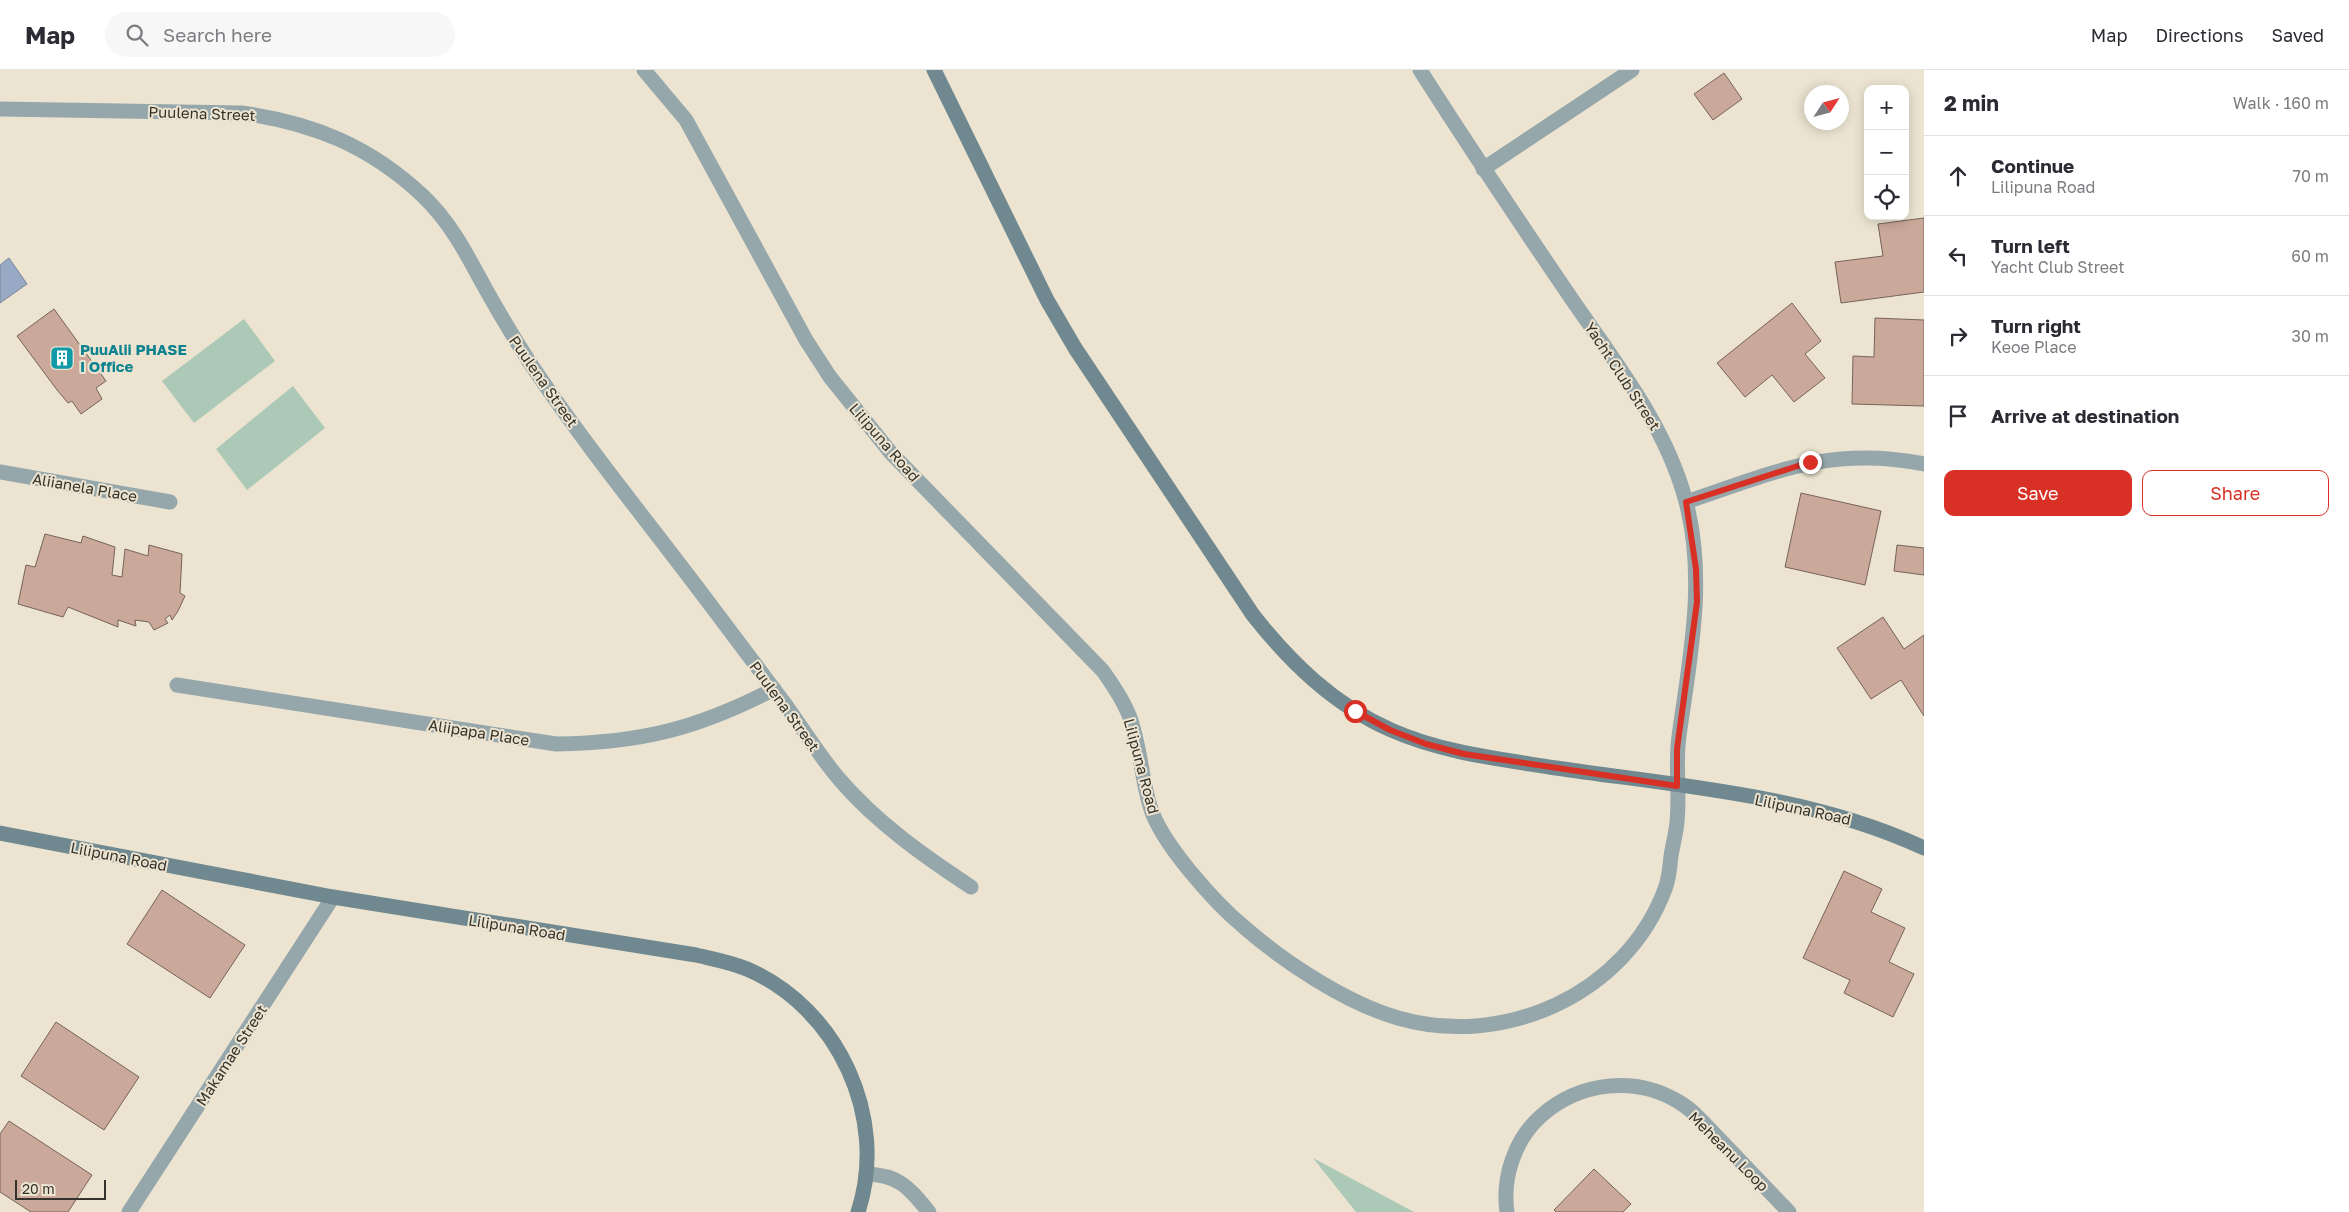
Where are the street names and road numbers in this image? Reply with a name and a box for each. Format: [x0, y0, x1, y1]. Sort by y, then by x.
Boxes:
street label: Puulena Street [148, 102, 256, 124]
street label: Yacht Club Street [1581, 319, 1665, 433]
street label: Puulena Street [506, 332, 582, 430]
street label: Lilipuna Road [846, 399, 924, 485]
street label: Aliianela Place [31, 469, 139, 505]
street label: Puulena Street [746, 657, 824, 755]
street label: Aliipapa Place [427, 715, 531, 749]
street label: Lilipuna Road [1121, 716, 1163, 816]
street label: Lilipuna Road [1753, 790, 1853, 828]
street label: Lilipuna Road [69, 838, 169, 874]
street label: Lilipuna Road [467, 910, 567, 944]
street label: Makamae Street [192, 1001, 270, 1109]
street label: Meheanu Loop [1685, 1107, 1773, 1195]

